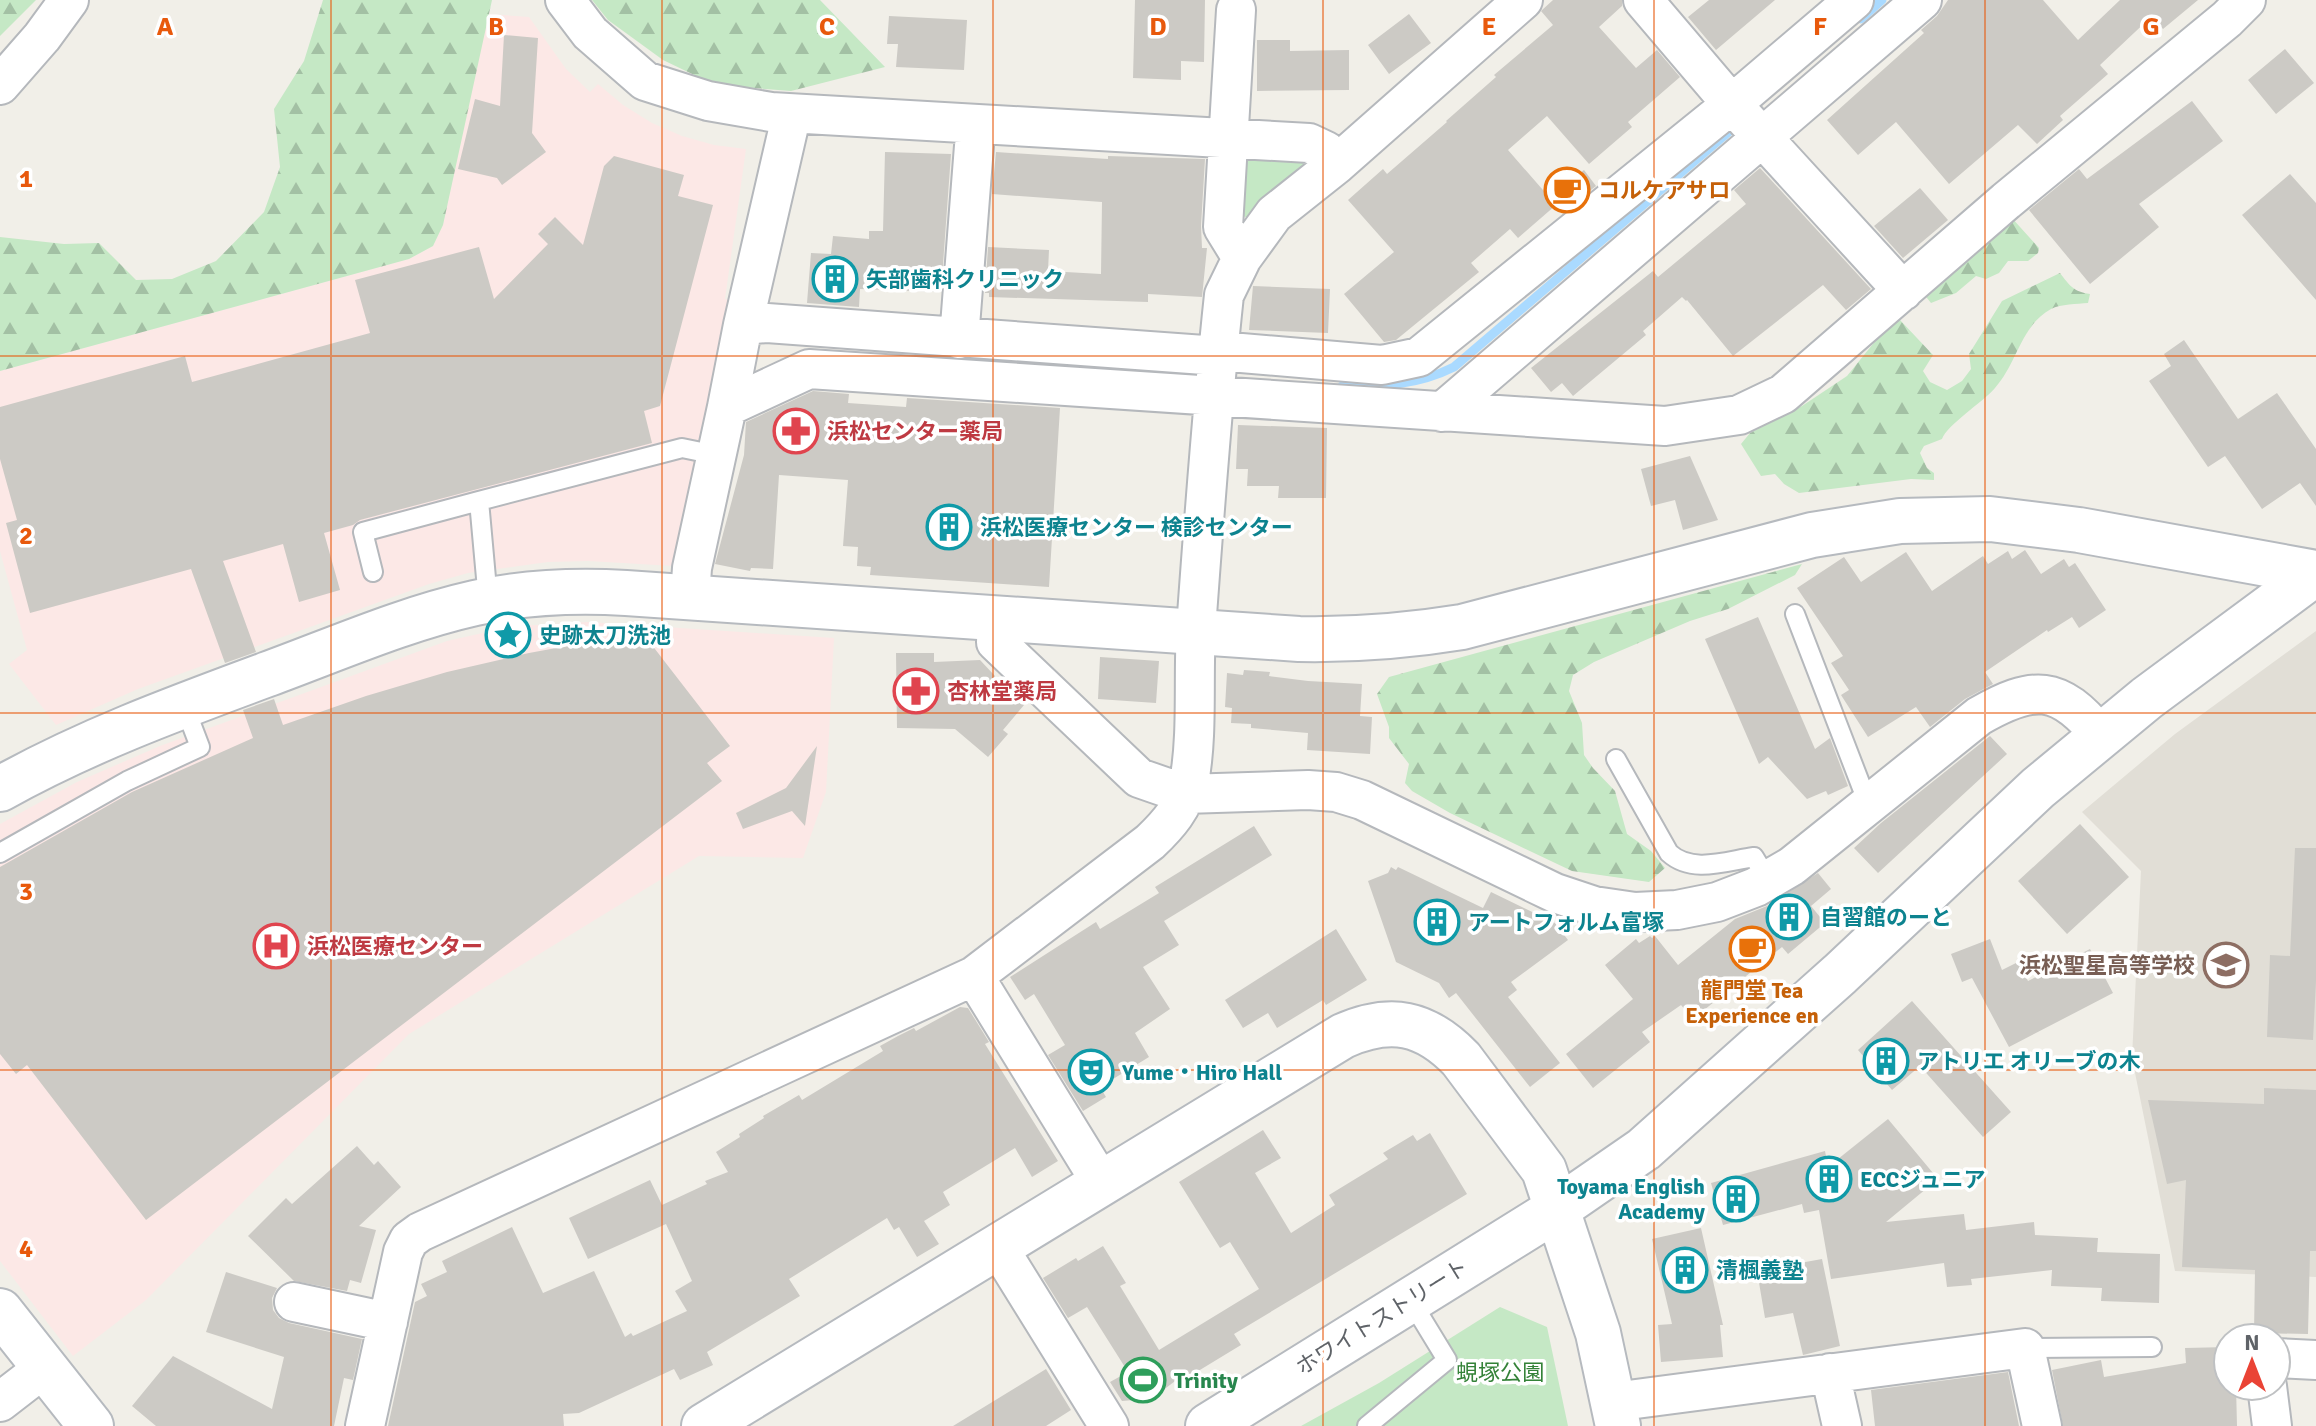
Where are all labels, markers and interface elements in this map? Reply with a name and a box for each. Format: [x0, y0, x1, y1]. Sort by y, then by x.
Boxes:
text: A [157, 11, 174, 43]
text: B [488, 11, 504, 43]
text: C [819, 11, 835, 43]
text: D [1149, 11, 1167, 43]
text: E [1482, 11, 1496, 43]
text: F [1813, 11, 1827, 43]
text: G [2142, 11, 2160, 43]
text: 1 [19, 163, 33, 195]
cafe icon: コルケアサロ [1543, 166, 1591, 214]
place label: コルケアサロ [1598, 177, 1730, 204]
building icon: 矢部歯科クリニック [811, 255, 859, 303]
place label: 矢部歯科クリニック [866, 266, 1064, 293]
pharmacy icon: 浜松センター薬局 [772, 407, 820, 455]
place label: 浜松センター薬局 [827, 418, 1003, 445]
building icon: 浜松医療センター 検診センター [925, 503, 973, 551]
place label: 浜松医療センター 検診センター [980, 514, 1293, 541]
text: 2 [19, 520, 33, 552]
place icon: 史跡太刀洗池 [484, 611, 532, 659]
place label: 史跡太刀洗池 [539, 622, 671, 649]
pharmacy icon: 杏林堂薬局 [892, 667, 940, 715]
place label: 杏林堂薬局 [947, 678, 1057, 705]
text: 3 [19, 876, 33, 908]
building icon: 自習館のーと [1765, 893, 1813, 941]
building icon: アートフォルム富塚 [1413, 898, 1461, 946]
place label: 自習館のーと [1820, 904, 1952, 931]
place label: アートフォルム富塚 [1468, 909, 1664, 936]
hospital icon: 浜松医療センター [252, 922, 300, 970]
cafe icon: 龍門堂 Tea Experience en [1728, 925, 1776, 973]
place label: 浜松医療センター [307, 933, 483, 960]
school or university icon: 浜松聖星高等学校 [2202, 941, 2250, 989]
place label: 浜松聖星高等学校 [2019, 952, 2195, 979]
place label: 龍門堂 Tea Experience en [1685, 977, 1819, 1029]
building icon: アトリエ オリーブの木 [1862, 1037, 1910, 1085]
theatre icon: Yume・Hiro Hall [1067, 1048, 1115, 1096]
place label: アトリエ オリーブの木 [1917, 1048, 2141, 1075]
place label: Yume・Hiro Hall [1121, 1059, 1282, 1086]
building icon: ECCジュニア [1805, 1155, 1853, 1203]
place label: ECCジュニア [1860, 1166, 1986, 1193]
place label: Toyama English Academy [1557, 1173, 1705, 1225]
building icon: Toyama English Academy [1712, 1175, 1760, 1223]
text: 4 [19, 1233, 33, 1265]
building icon: 清楓義塾 [1661, 1246, 1709, 1294]
street label: ホワイトストリート [1291, 1253, 1473, 1381]
place label: 清楓義塾 [1716, 1257, 1804, 1284]
north arrow [2212, 1322, 2292, 1402]
text: N [2244, 1329, 2260, 1356]
sports icon: Trinity [1119, 1356, 1167, 1404]
park label: 蜆塚公園 [1456, 1359, 1544, 1386]
place label: Trinity [1174, 1367, 1238, 1394]

